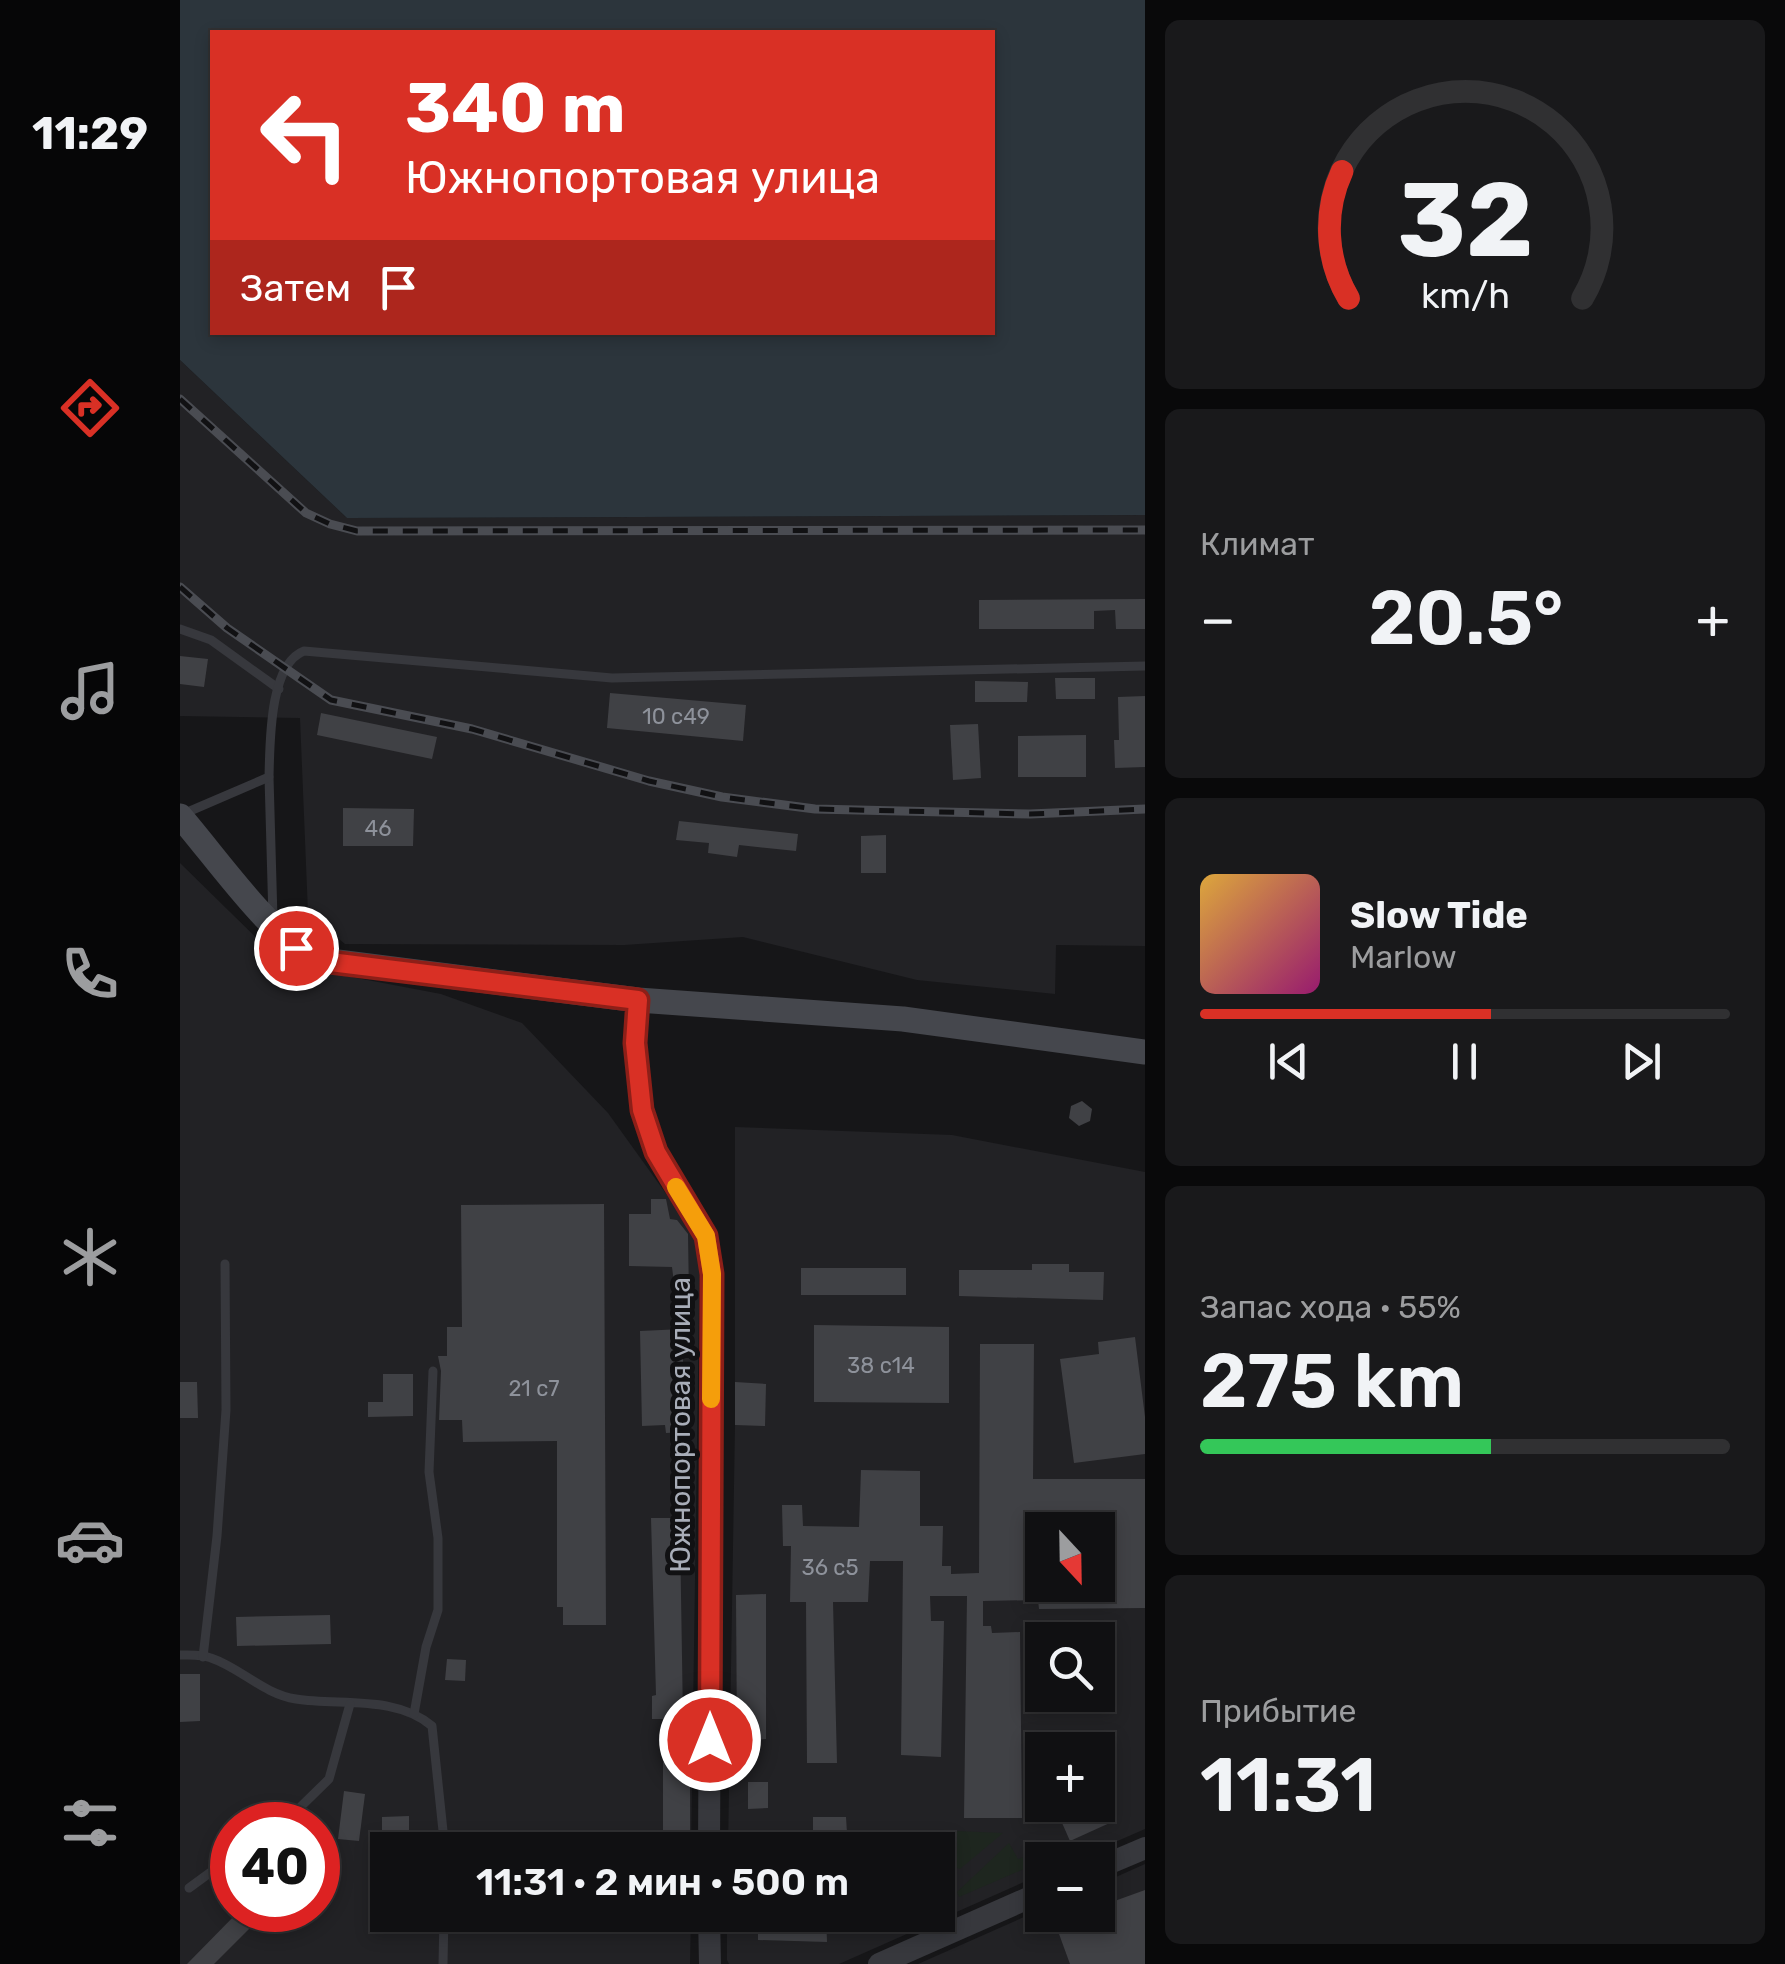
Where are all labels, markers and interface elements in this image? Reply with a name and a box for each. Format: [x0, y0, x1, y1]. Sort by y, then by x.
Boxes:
text: 340 m [405, 67, 626, 150]
icon: left [240, 70, 370, 200]
text: 11:29 [32, 107, 148, 160]
text: Южнопортовая улица [405, 151, 880, 204]
text: 32 [1397, 159, 1533, 282]
icon: arrive [371, 260, 426, 315]
text: Затем [240, 265, 351, 311]
text: km/h [1420, 275, 1510, 317]
icon: directions [55, 373, 125, 443]
text: Климат [1200, 525, 1314, 563]
text: 20.5° [1368, 574, 1563, 663]
text: − [1200, 587, 1236, 652]
text: + [1696, 587, 1730, 652]
icon: music [55, 656, 125, 726]
house number: 10 с49 [642, 703, 710, 730]
house number: 46 [365, 815, 391, 842]
text: Slow Tide [1350, 892, 1528, 938]
pin [254, 906, 339, 991]
icon: arrive [269, 921, 324, 976]
text: Marlow [1350, 938, 1457, 976]
icon: phone [55, 939, 125, 1009]
icon: previous [1261, 1034, 1316, 1089]
icon: pause [1437, 1034, 1492, 1089]
icon: next [1614, 1034, 1669, 1089]
icon: climate [55, 1222, 125, 1292]
street label: Южнопортовая улица [664, 1277, 697, 1573]
text: Запас хода · 55% [1200, 1288, 1461, 1326]
text: 275 km [1200, 1337, 1464, 1426]
house number: 38 c14 [847, 1352, 915, 1379]
house number: 21 с7 [508, 1375, 560, 1402]
icon: car [55, 1505, 125, 1575]
north arrow [1025, 1512, 1115, 1602]
map controls [1025, 1512, 1115, 1932]
house number: 36 c5 [801, 1554, 859, 1581]
button: search [1025, 1622, 1115, 1712]
position arrow [658, 1688, 762, 1792]
text: Прибытие [1200, 1692, 1356, 1730]
button: + [1025, 1732, 1115, 1822]
text: 11:31 [1200, 1741, 1376, 1830]
icon: filters [55, 1788, 125, 1858]
speed limit sign: 40 [210, 1802, 340, 1932]
button: − [1025, 1842, 1115, 1932]
text: 11:31 · 2 мин · 500 m [476, 1859, 849, 1905]

